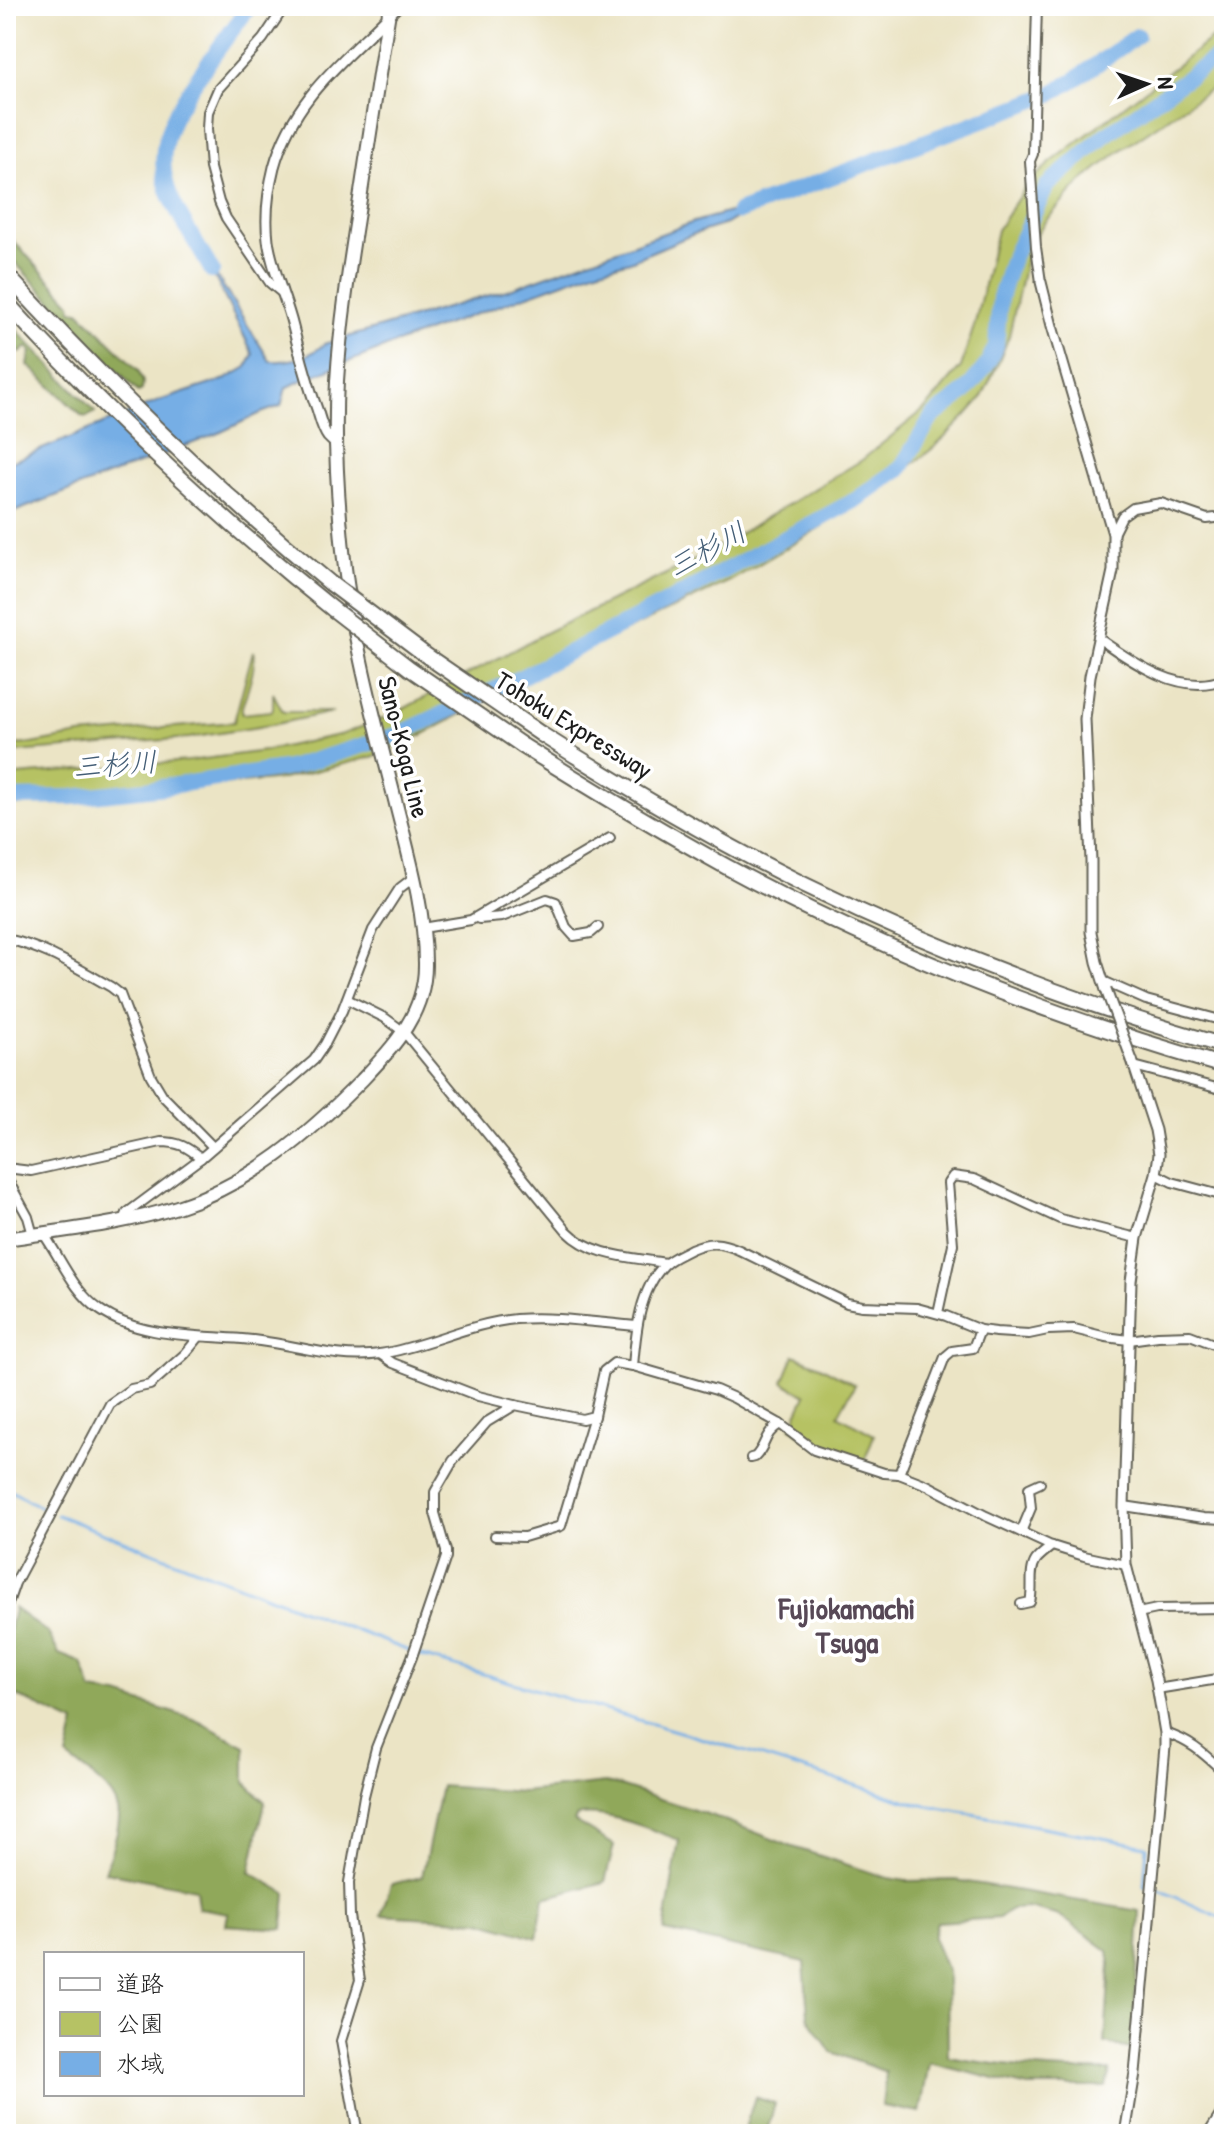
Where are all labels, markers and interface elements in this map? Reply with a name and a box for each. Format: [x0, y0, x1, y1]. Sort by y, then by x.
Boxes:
north arrow [1106, 44, 1186, 124]
text: N [1151, 76, 1181, 90]
water label: 三杉川 [661, 513, 753, 585]
street label: Tohoku Expressway [489, 662, 659, 787]
street label: Sano-Koga Line [370, 673, 439, 821]
water label: 三杉川 [72, 742, 158, 786]
district label: Fujiokamachi Tsuga [778, 1588, 915, 1663]
legend [44, 1952, 304, 2096]
text: 道路 [116, 1967, 164, 1999]
text: 公園 [116, 2007, 164, 2039]
text: 水域 [116, 2047, 164, 2079]

